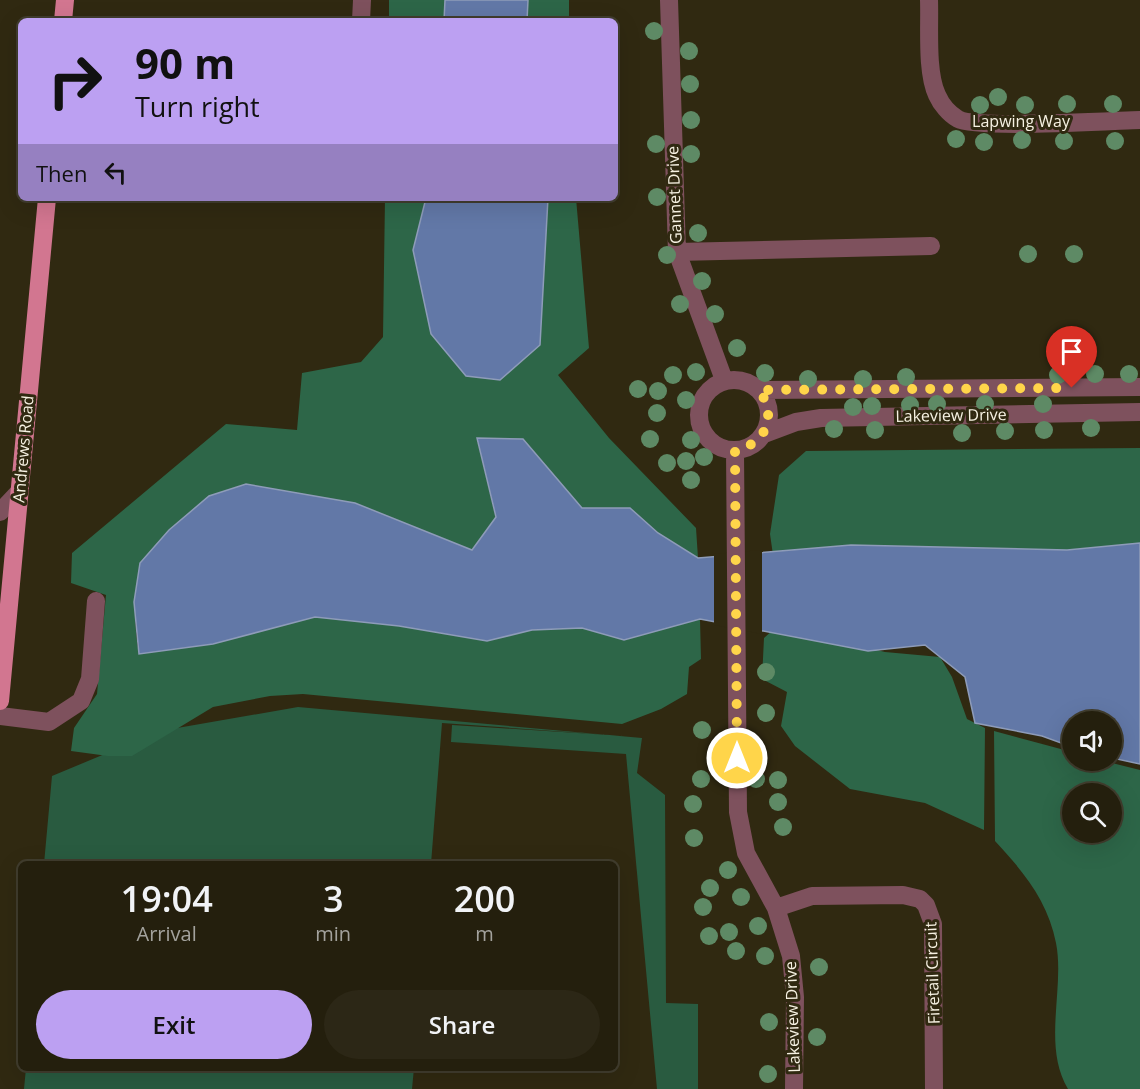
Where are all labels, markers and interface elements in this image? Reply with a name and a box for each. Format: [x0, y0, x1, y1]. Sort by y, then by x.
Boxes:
text: 90 m [135, 34, 235, 91]
icon: right [36, 42, 114, 120]
text: Turn right [135, 88, 260, 125]
street label: Lapwing Way [972, 110, 1071, 132]
street label: Gannet Drive [661, 146, 687, 244]
icon: left [99, 156, 132, 189]
text: Then [36, 158, 87, 188]
pin [1046, 326, 1097, 388]
icon: arrive [1055, 335, 1088, 368]
street label: Andrews Road [7, 394, 39, 504]
street label: Lakeview Drive [895, 403, 1007, 427]
map controls [1062, 711, 1122, 843]
button: sound [1062, 711, 1122, 771]
position arrow [705, 726, 769, 790]
button: search [1062, 783, 1122, 843]
text: 19:04 [121, 874, 213, 923]
text: 3 [323, 874, 344, 923]
text: 200 [454, 874, 515, 923]
text: Arrival [137, 920, 197, 947]
text: min [315, 920, 351, 947]
text: m [475, 920, 494, 947]
street label: Firetail Circuit [919, 921, 945, 1025]
street label: Lakeview Drive [779, 961, 805, 1073]
button: Exit [36, 990, 312, 1059]
button: Share [324, 990, 600, 1059]

